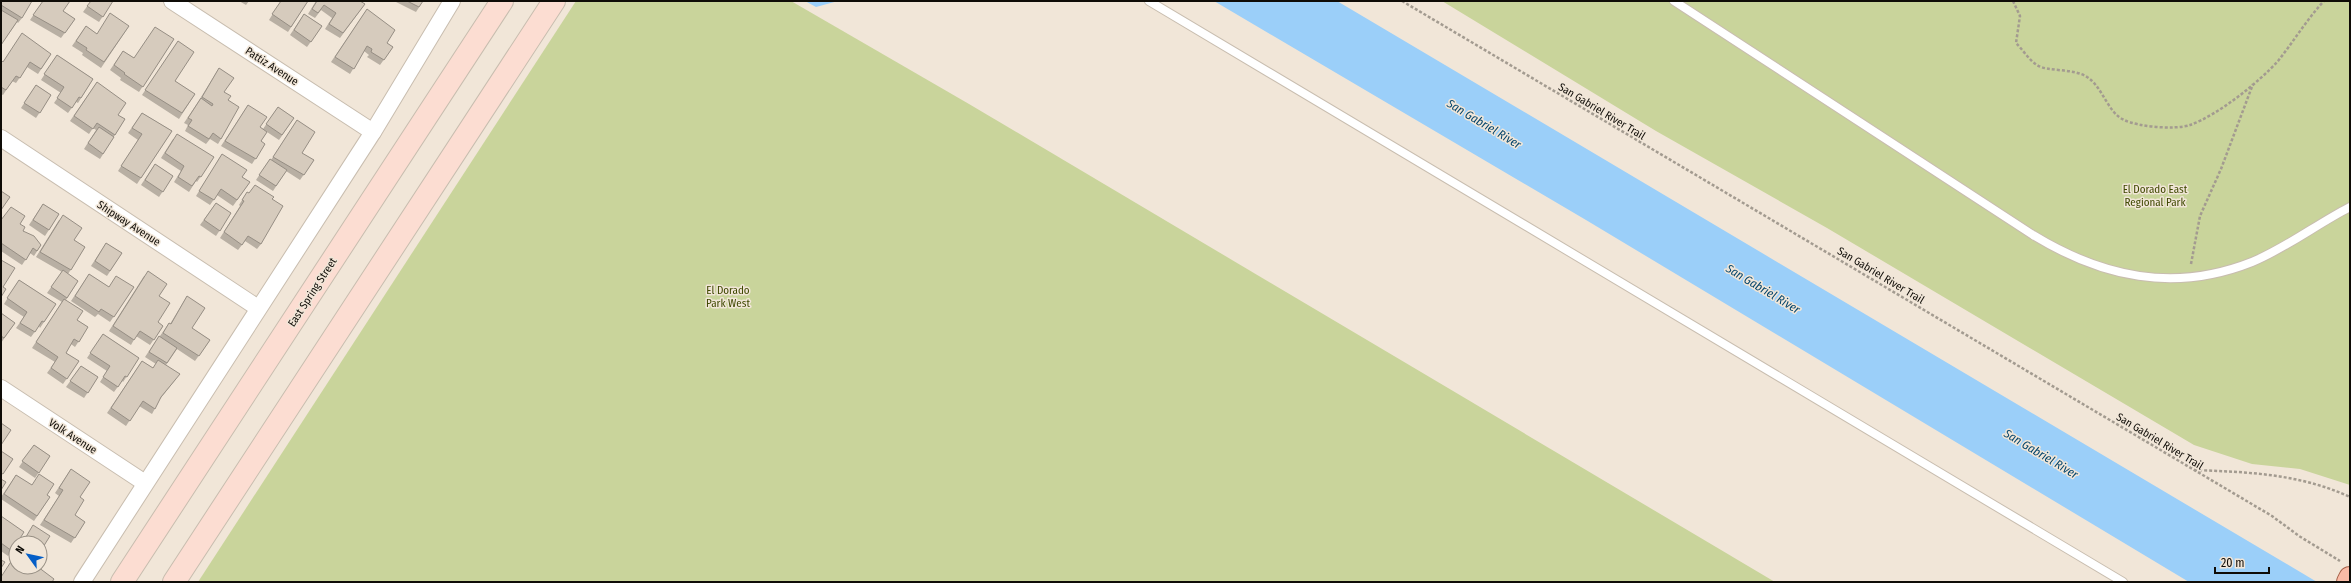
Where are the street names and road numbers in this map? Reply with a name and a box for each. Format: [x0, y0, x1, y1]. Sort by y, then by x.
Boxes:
street label: Pattiz Avenue [243, 44, 301, 88]
street label: San Gabriel River Trail [1556, 80, 1648, 143]
street label: Shipway Avenue [95, 198, 163, 249]
street label: San Gabriel River Trail [1835, 244, 1927, 307]
street label: East Spring Street [285, 255, 340, 329]
street label: San Gabriel River Trail [2114, 410, 2206, 473]
street label: Volk Avenue [46, 416, 99, 457]

